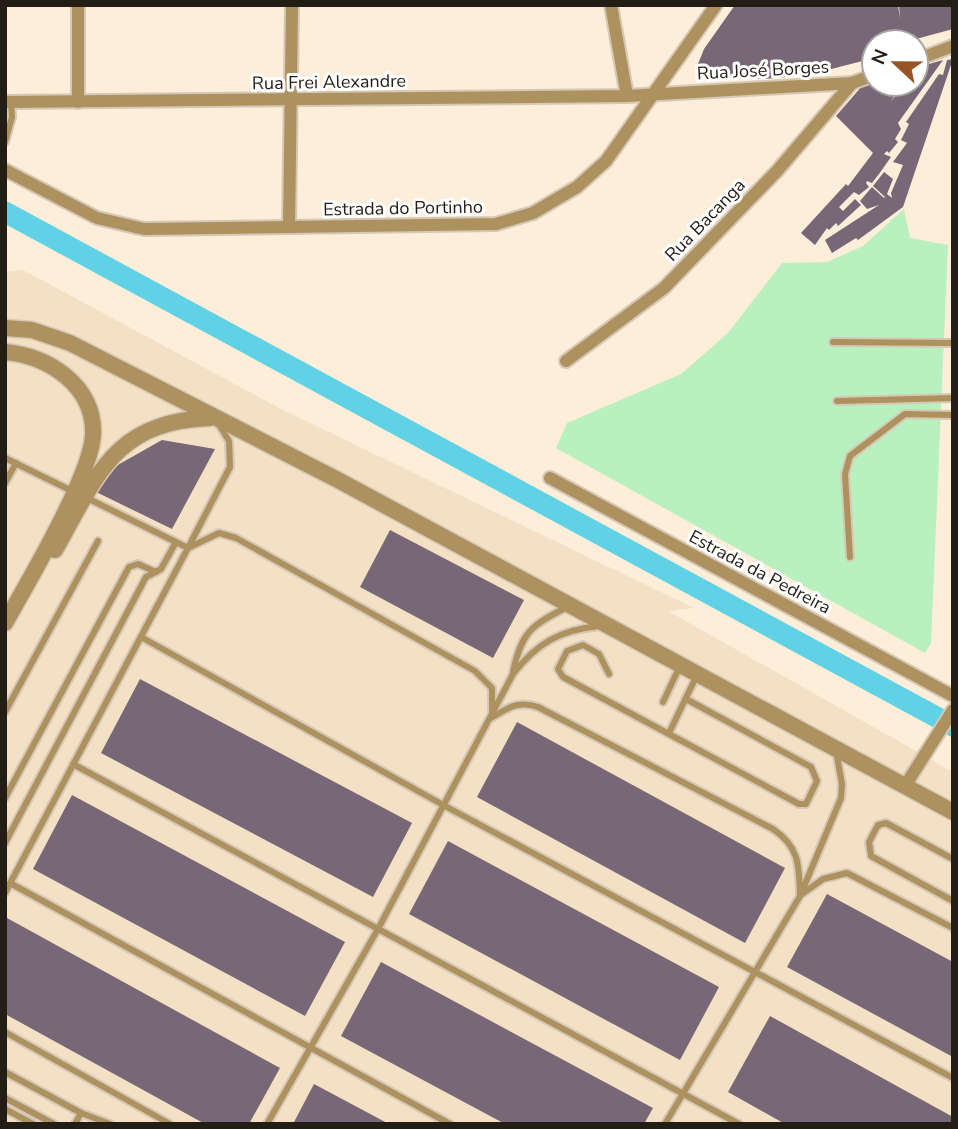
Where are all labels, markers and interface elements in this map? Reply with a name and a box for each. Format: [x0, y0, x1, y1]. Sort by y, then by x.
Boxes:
north arrow [860, 28, 930, 98]
text: N [865, 46, 895, 68]
street label: Rua José Borges [696, 55, 830, 85]
street label: Rua Frei Alexandre [252, 69, 406, 95]
street label: Rua Bacanga [660, 173, 750, 267]
street label: Estrada do Portinho [323, 195, 483, 221]
street label: Estrada da Pedreira [685, 524, 835, 620]

